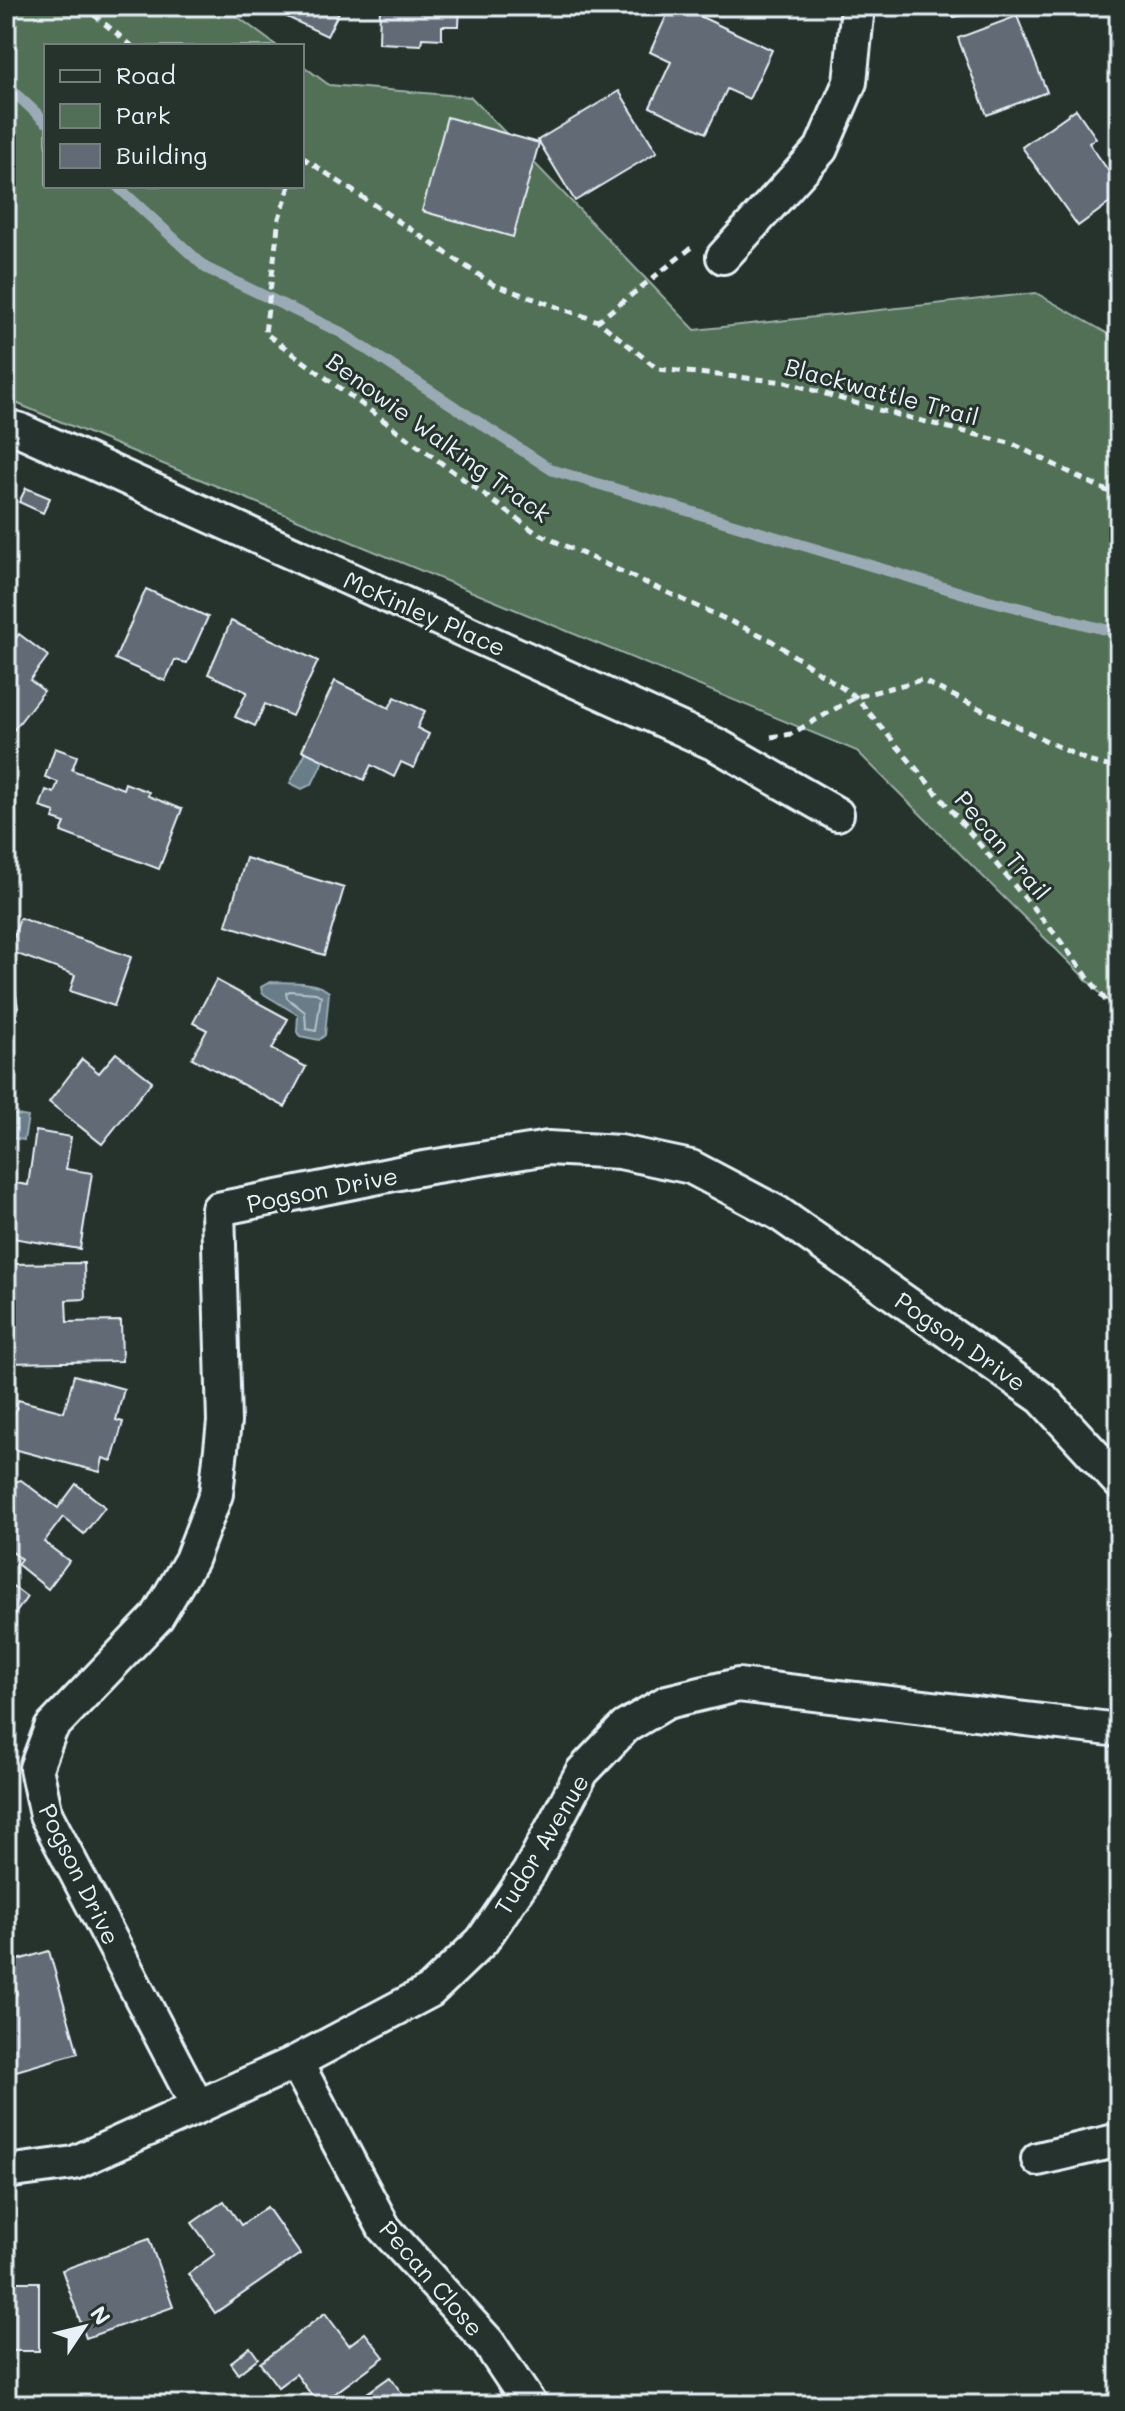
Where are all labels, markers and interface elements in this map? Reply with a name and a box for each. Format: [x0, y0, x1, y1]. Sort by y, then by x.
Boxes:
legend [44, 44, 304, 188]
text: Road [116, 59, 176, 90]
text: Park [116, 99, 170, 130]
text: Building [116, 139, 207, 170]
street label: Benowie Walking Track [321, 345, 557, 529]
street label: Blackwattle Trail [782, 350, 982, 432]
street label: McKinley Place [339, 563, 511, 663]
street label: Pecan Trail [948, 784, 1058, 906]
street label: Pogson Drive [244, 1159, 400, 1219]
street label: Pogson Drive [889, 1284, 1033, 1398]
street label: Tudor Avenue [487, 1768, 595, 1920]
street label: Pogson Drive [33, 1798, 127, 1950]
street label: Pecan Close [373, 2214, 491, 2342]
north arrow [44, 2287, 124, 2367]
text: N [84, 2300, 117, 2330]

